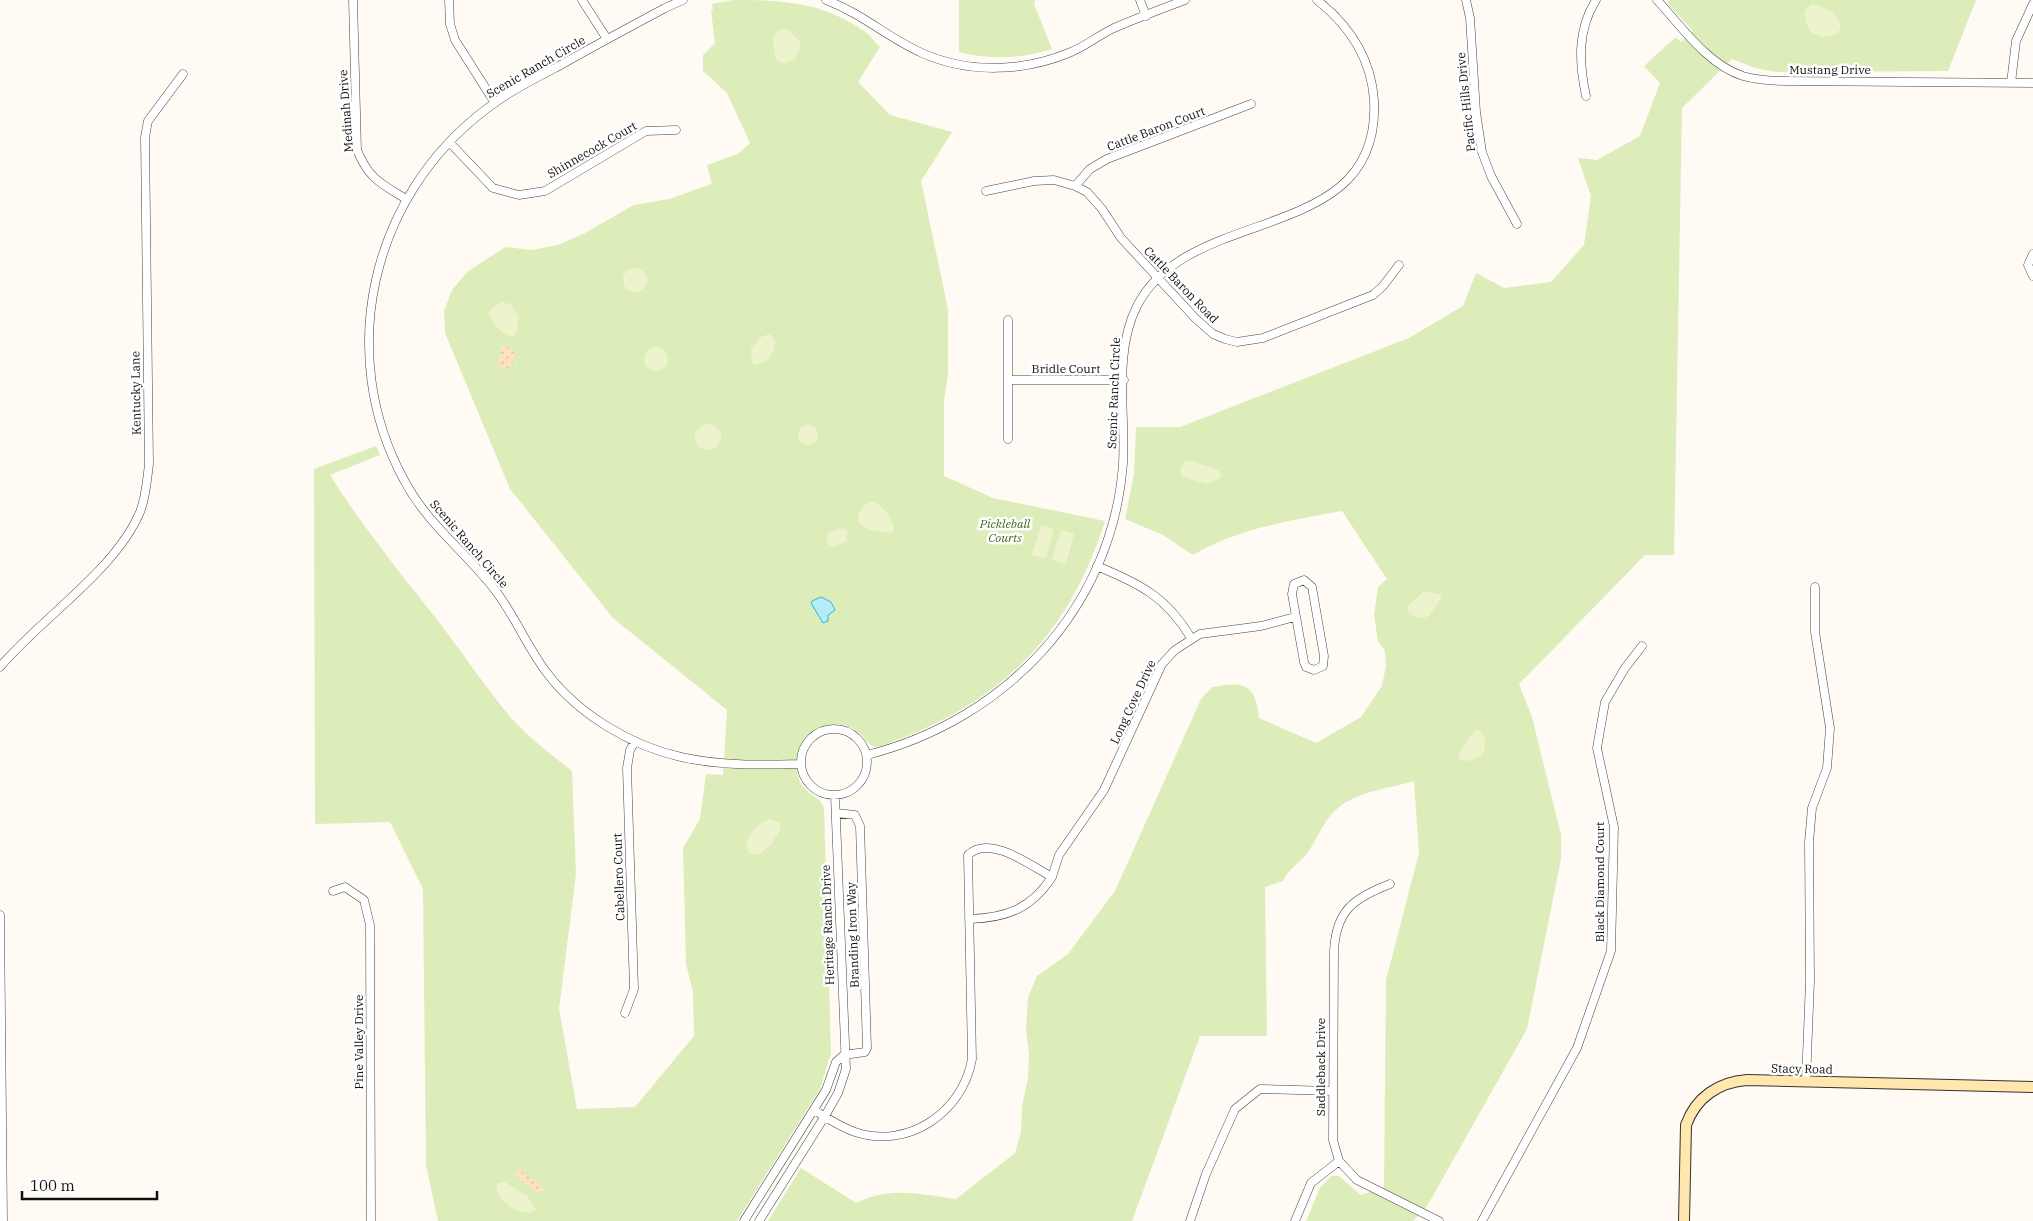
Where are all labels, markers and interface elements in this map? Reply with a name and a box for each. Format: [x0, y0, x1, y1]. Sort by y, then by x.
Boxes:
street label: Scenic Ranch Circle [484, 32, 588, 101]
street label: Pacific Hills Drive [1453, 52, 1478, 152]
street label: Mustang Drive [1789, 62, 1871, 77]
street label: Medinah Drive [335, 69, 356, 153]
street label: Cattle Baron Court [1105, 103, 1207, 154]
street label: Shinnecock Court [544, 118, 639, 181]
street label: Cattle Baron Road [1141, 243, 1222, 326]
street label: Scenic Ranch Circle [1104, 337, 1123, 449]
street label: Kentucky Lane [127, 351, 144, 435]
street label: Bridle Court [1032, 361, 1100, 376]
street label: Scenic Ranch Circle [427, 497, 512, 591]
park label: Pickleball Courts [979, 516, 1031, 545]
street label: Long Cove Drive [1107, 657, 1159, 746]
street label: Black Diamond Court [1592, 822, 1607, 942]
street label: Cabellero Court [609, 833, 628, 921]
street label: Heritage Ranch Drive [818, 865, 837, 985]
street label: Branding Iron Way [843, 881, 862, 988]
street label: Pine Valley Drive [351, 995, 366, 1089]
street label: Saddleback Drive [1313, 1018, 1328, 1116]
street label: Stacy Road [1771, 1060, 1833, 1077]
scale bar [22, 1168, 158, 1200]
text: 100 m [30, 1176, 75, 1195]

